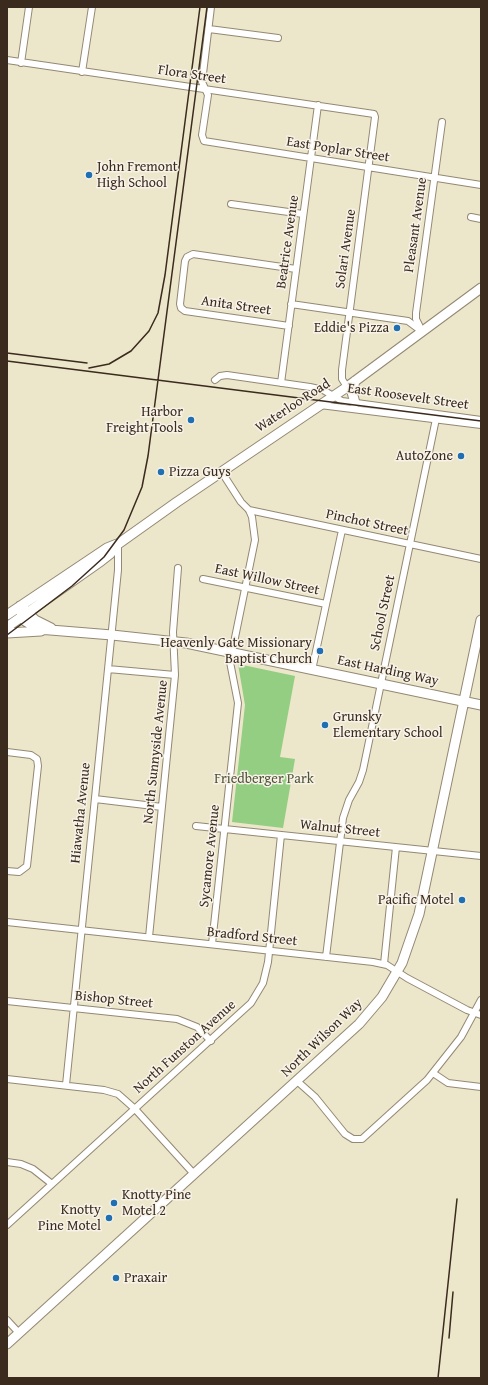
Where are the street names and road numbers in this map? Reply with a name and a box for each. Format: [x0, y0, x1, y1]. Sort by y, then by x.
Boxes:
street label: Flora Street [157, 62, 227, 88]
street label: East Poplar Street [285, 134, 391, 166]
street label: Pleasant Avenue [401, 176, 431, 274]
street label: Beatrice Avenue [273, 194, 303, 290]
street label: Solari Avenue [332, 208, 360, 290]
street label: Anita Street [200, 293, 272, 319]
street label: Waterloo Road [252, 376, 334, 436]
street label: East Roosevelt Street [346, 380, 470, 414]
street label: Pinchot Street [324, 506, 410, 540]
street label: East Willow Street [213, 561, 321, 599]
street label: School Street [367, 573, 399, 653]
street label: East Harding Way [336, 652, 440, 690]
street label: North Sunnyside Avenue [140, 679, 172, 825]
street label: Hiawatha Avenue [67, 762, 95, 864]
street label: Sycamore Avenue [196, 804, 224, 908]
street label: Walnut Street [299, 816, 381, 842]
street label: Bradford Street [206, 924, 298, 950]
street label: Bishop Street [74, 988, 154, 1012]
street label: North Wilson Way [278, 995, 366, 1081]
street label: North Funston Avenue [130, 997, 240, 1097]

